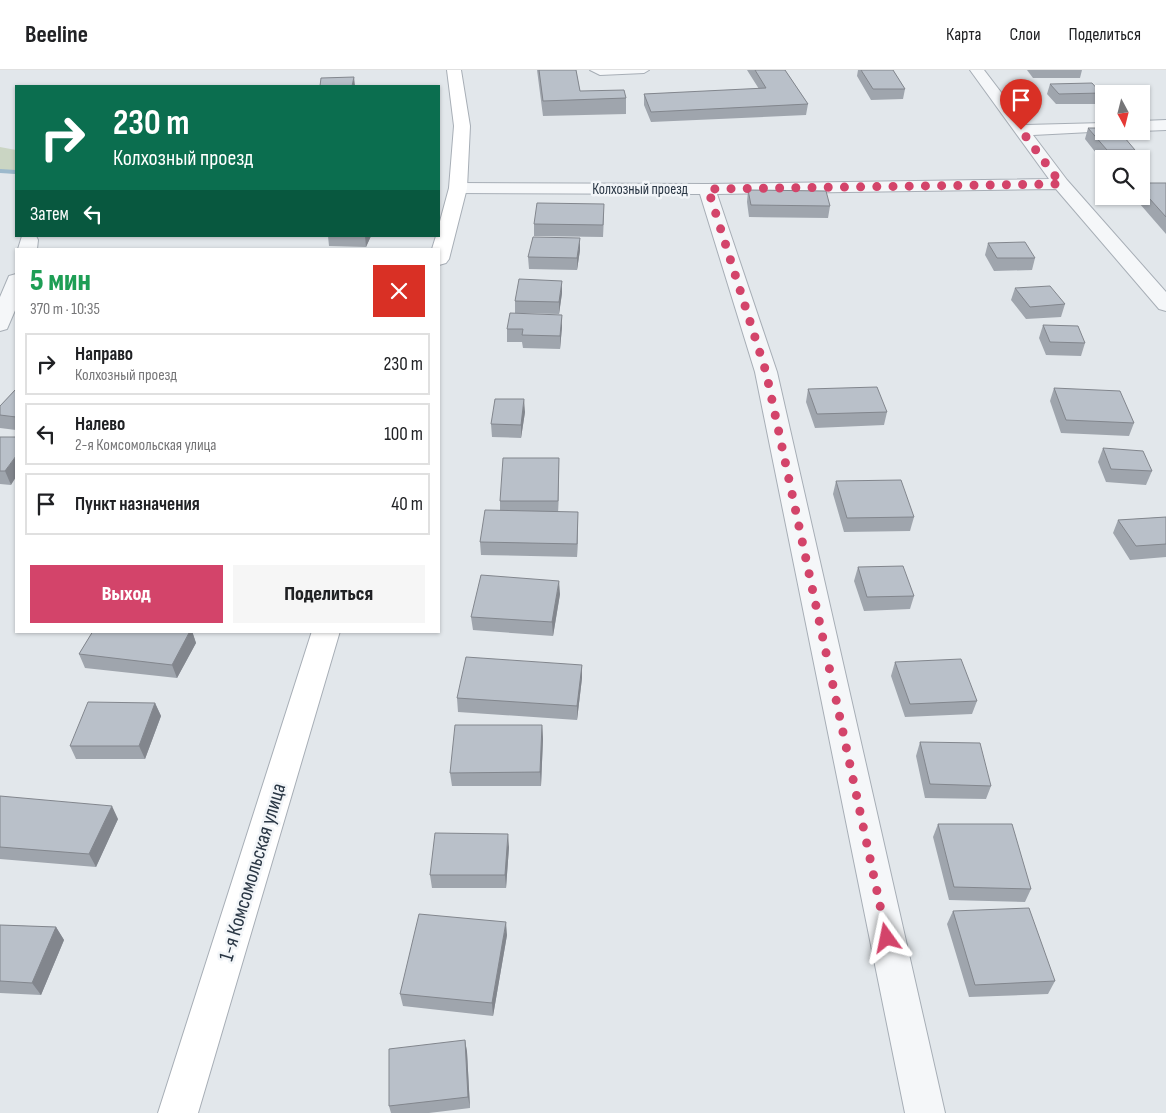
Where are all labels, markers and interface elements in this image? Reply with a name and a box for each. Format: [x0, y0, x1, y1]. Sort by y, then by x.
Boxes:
text: Beeline [25, 20, 88, 49]
text: Карта [946, 24, 982, 45]
text: Слои [1010, 24, 1041, 45]
text: Поделиться [1069, 24, 1141, 45]
pin [1000, 79, 1042, 130]
north arrow [1095, 85, 1150, 140]
map controls [1095, 85, 1150, 205]
icon: arrive [1007, 86, 1035, 114]
text: 230 m [113, 102, 189, 145]
icon: right [30, 105, 95, 170]
text: Колхозный проезд [113, 145, 253, 172]
button: search [1095, 150, 1150, 205]
street label: Колхозный проезд [592, 180, 689, 199]
icon: left [79, 200, 107, 228]
text: Затем [30, 203, 69, 226]
text: 5 мин [30, 263, 91, 299]
button: close [373, 265, 425, 317]
text: 370 m · 10:35 [30, 300, 100, 319]
text: Направо [75, 343, 133, 366]
icon: right [32, 350, 60, 378]
text: 230 m [383, 353, 423, 376]
text: Колхозный проезд [75, 366, 177, 385]
text: Налево [75, 413, 125, 436]
icon: left [32, 420, 60, 448]
text: 100 m [384, 423, 423, 446]
text: 2-я Комсомольская улица [75, 436, 216, 455]
icon: arrive [32, 490, 60, 518]
text: Пункт назначения [75, 493, 200, 516]
text: 40 m [391, 493, 423, 516]
button: Выход [30, 565, 223, 623]
button: Поделиться [233, 565, 425, 623]
street label: 1-я Комсомольская улица [214, 780, 291, 964]
position arrow [860, 911, 912, 963]

